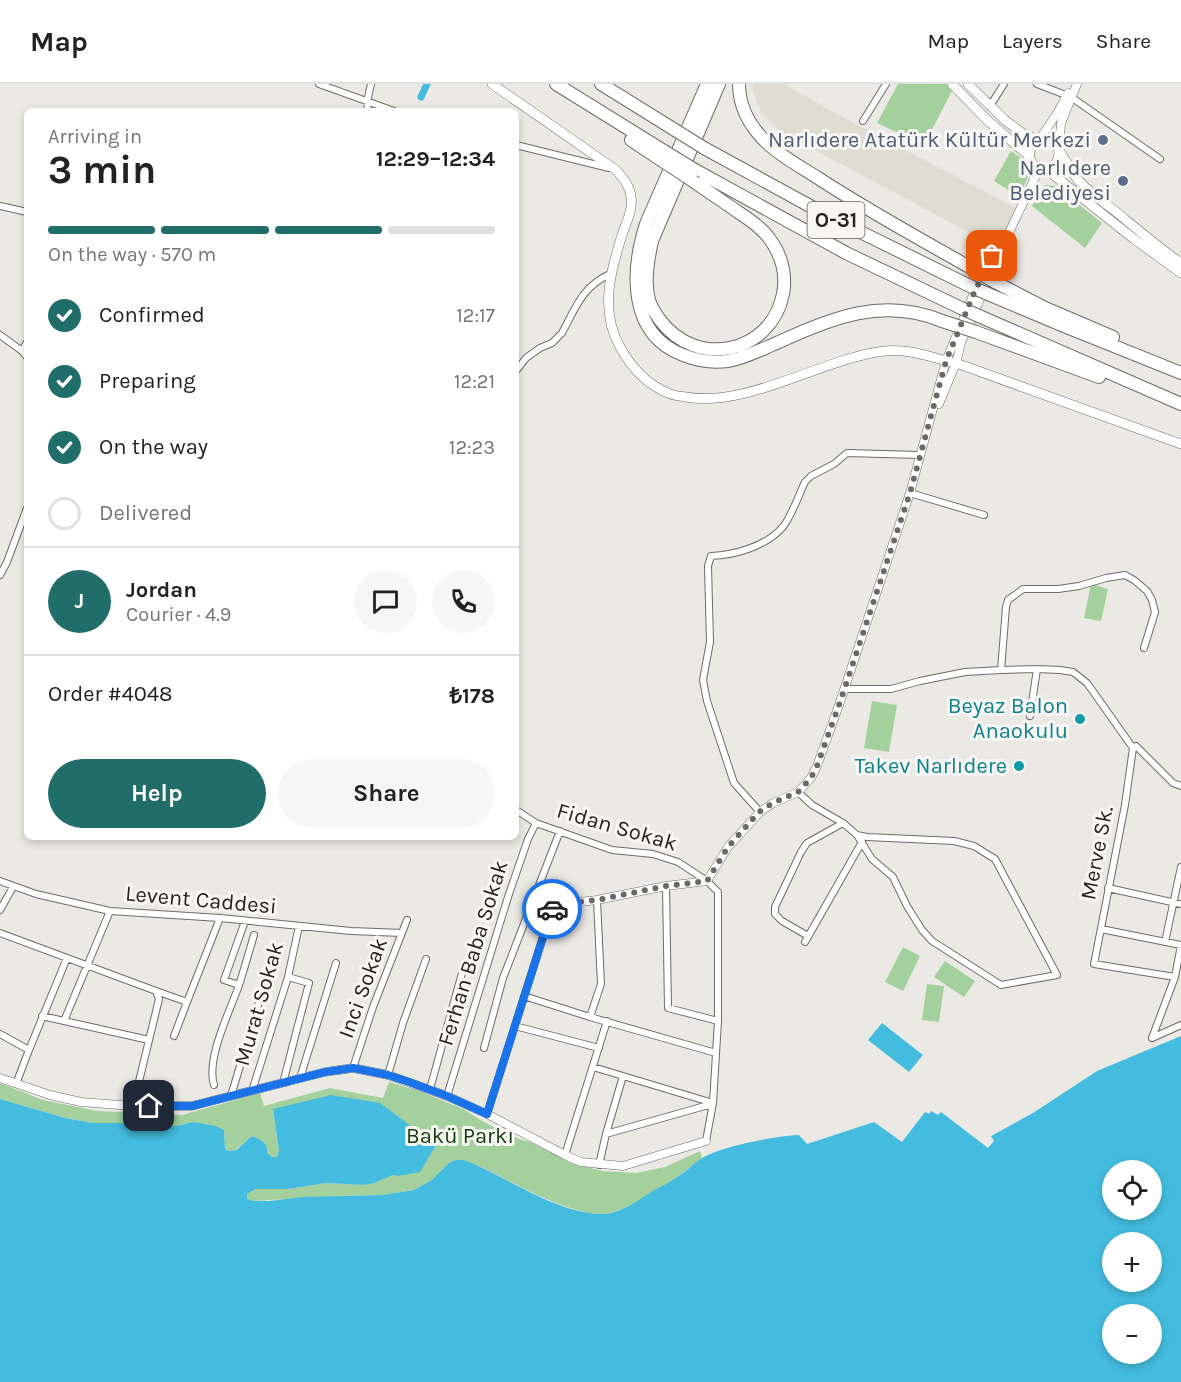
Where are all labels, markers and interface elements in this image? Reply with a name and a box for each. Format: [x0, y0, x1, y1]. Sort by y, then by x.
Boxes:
text: Map [30, 25, 88, 58]
text: Map [927, 29, 969, 53]
text: Layers [1002, 29, 1063, 53]
text: Share [1096, 29, 1151, 53]
text: Arriving in [48, 125, 142, 148]
place label: Narlıdere Atatürk Kültür Merkezi [768, 127, 1091, 153]
marker: Narlıdere Atatürk Kültür Merkezi [1096, 133, 1110, 147]
text: 12:29–12:34 [376, 146, 495, 172]
text: 3 min [48, 147, 156, 193]
place label: Narlıdere Belediyesi [1009, 155, 1111, 206]
marker: Narlıdere Belediyesi [1116, 174, 1130, 188]
road number: O-31 [808, 202, 864, 238]
pin [966, 230, 1017, 281]
icon: bag [975, 239, 1008, 272]
text: On the way · 570 m [48, 243, 216, 266]
icon: check [48, 299, 81, 332]
text: Confirmed [99, 302, 205, 328]
text: 12:17 [456, 304, 495, 327]
icon: check [48, 365, 81, 398]
text: Preparing [99, 368, 196, 394]
text: 12:21 [454, 370, 495, 393]
icon: check [48, 431, 81, 464]
text: On the way [99, 434, 208, 460]
text: 12:23 [449, 436, 495, 459]
text: Delivered [99, 500, 192, 526]
button: chat [354, 570, 417, 633]
button: phone [432, 570, 495, 633]
text: Jordan [126, 577, 197, 603]
text: J [75, 588, 84, 614]
text: Courier · 4.9 [126, 603, 231, 626]
text: Order #4048 [48, 681, 173, 707]
text: ₺178 [449, 683, 495, 709]
place label: Beyaz Balon Anaokulu [948, 693, 1068, 744]
marker: Beyaz Balon Anaokulu [1073, 712, 1087, 726]
place label: Takev Narlıdere [854, 753, 1007, 779]
button: Help [48, 759, 266, 828]
button: Share [278, 759, 495, 828]
marker: Takev Narlıdere [1012, 759, 1026, 773]
street label: Fidan Sokak [554, 797, 680, 857]
street label: Merve Sk. [1075, 804, 1119, 902]
street label: Ferhan Baba Sokak [432, 857, 514, 1049]
courier [522, 879, 582, 939]
street label: Levent Caddesi [124, 880, 278, 920]
icon: car [536, 893, 569, 926]
street label: Inci Sokak [333, 934, 393, 1042]
street label: Murat Sokak [229, 939, 289, 1069]
pin [123, 1080, 174, 1131]
icon: home [132, 1089, 165, 1122]
park label: Bakü Parkı [406, 1123, 514, 1149]
map controls [1102, 1160, 1162, 1364]
button: locate [1102, 1160, 1162, 1220]
button: + [1102, 1232, 1162, 1292]
button: − [1102, 1304, 1162, 1364]

